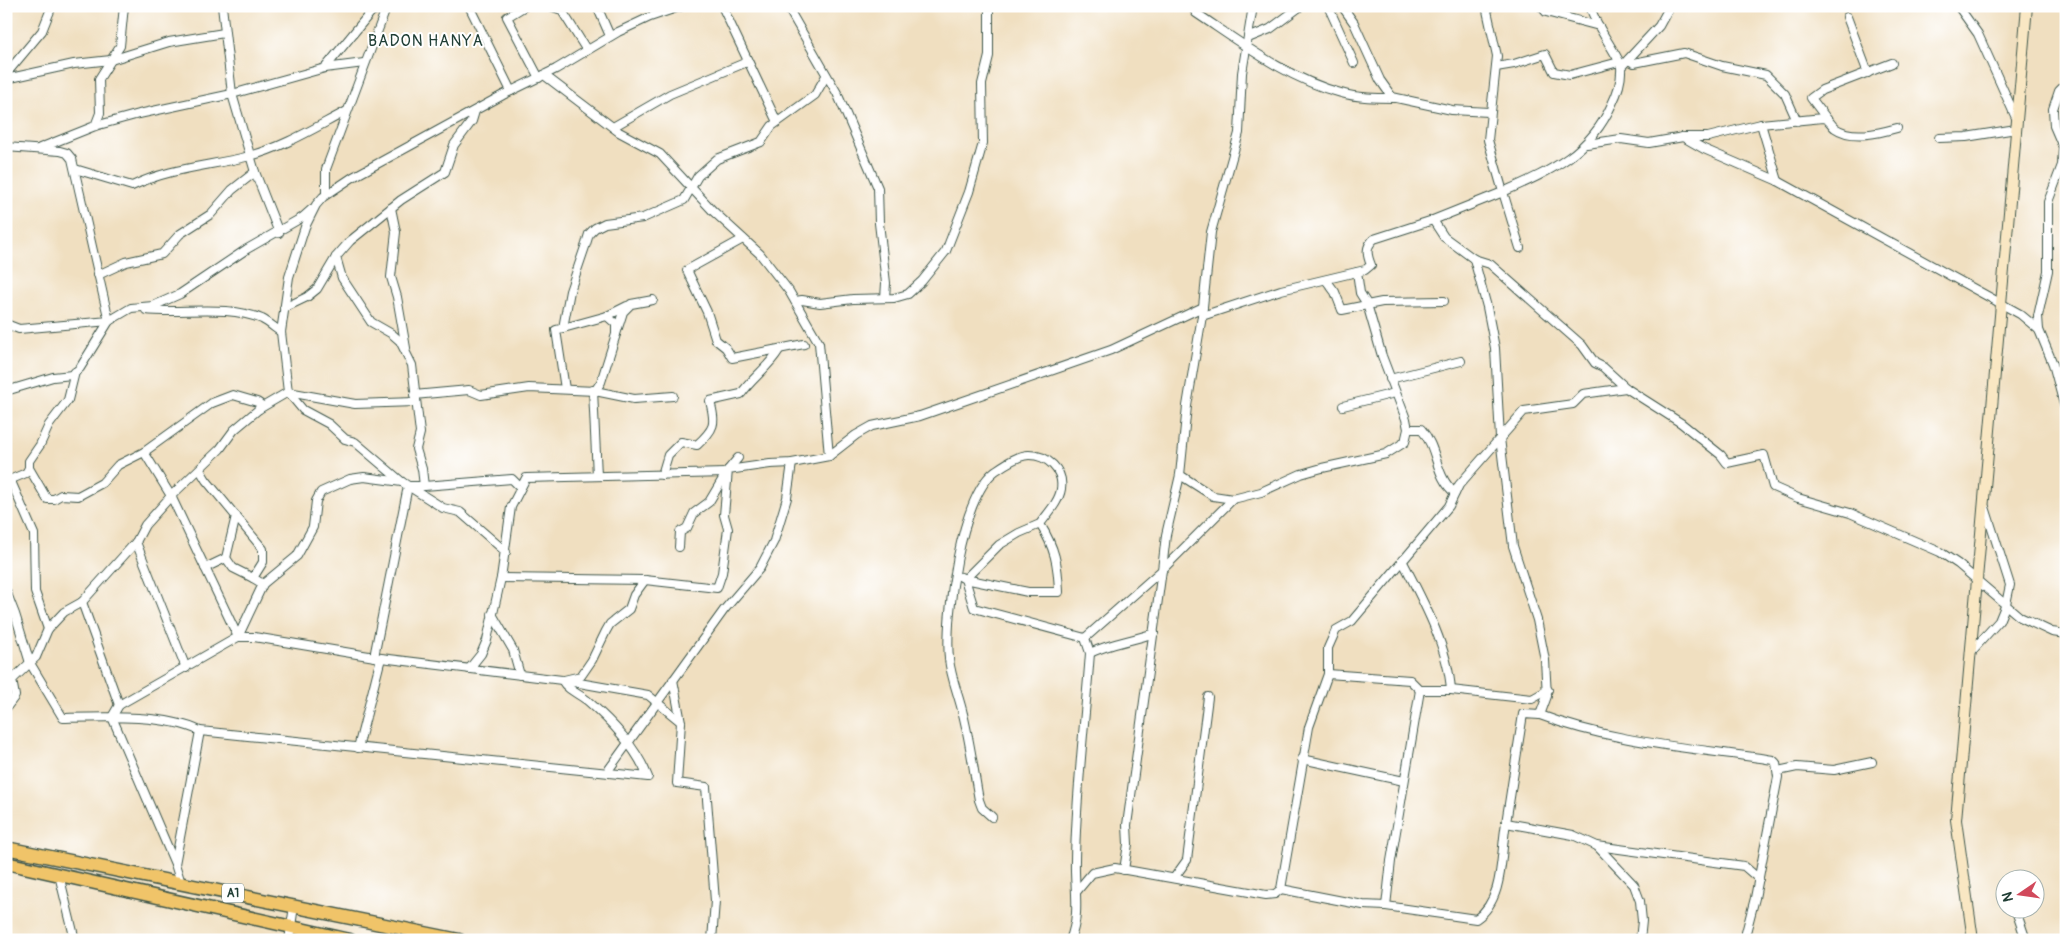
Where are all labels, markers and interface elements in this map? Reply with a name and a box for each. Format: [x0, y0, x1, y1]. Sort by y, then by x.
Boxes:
district label: BADON HANYA [368, 31, 484, 51]
north arrow [1994, 868, 2044, 918]
road number: A1 [222, 884, 244, 902]
text: N [1998, 890, 2017, 903]

